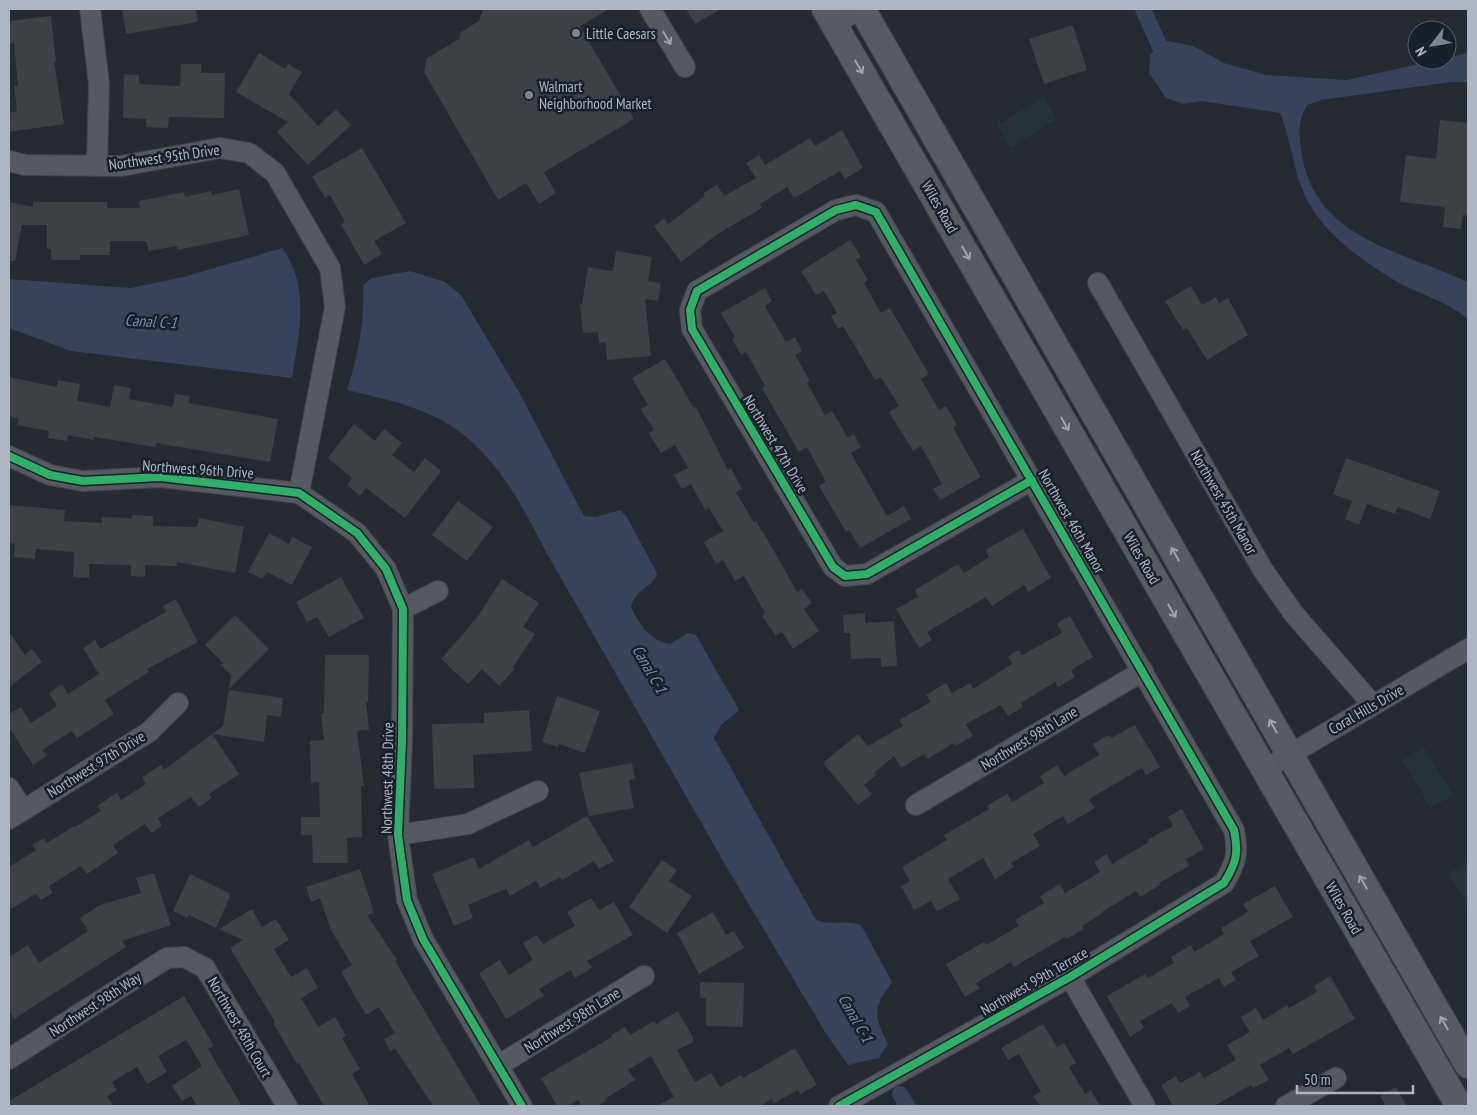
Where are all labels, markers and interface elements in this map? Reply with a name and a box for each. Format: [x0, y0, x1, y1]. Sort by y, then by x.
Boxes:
north arrow [1407, 20, 1457, 70]
place label: Little Caesars [586, 24, 656, 43]
marker: Little Caesars [570, 27, 582, 39]
one-way arrow [663, 30, 673, 44]
text: N [1411, 44, 1431, 60]
one-way arrow [854, 59, 864, 74]
place label: Walmart Neighborhood Market [539, 77, 652, 113]
marker: Walmart Neighborhood Market [523, 89, 535, 101]
street label: Northwest 95th Drive [107, 140, 221, 174]
street label: Wiles Road [918, 178, 962, 236]
one-way arrow [962, 246, 972, 260]
water label: Canal C-1 [124, 310, 178, 332]
street label: Northwest 47th Drive [739, 391, 813, 497]
one-way arrow [1060, 417, 1070, 431]
street label: Northwest 45th Manor [1186, 447, 1262, 558]
street label: Northwest 96th Drive [142, 456, 254, 482]
street label: Northwest 46th Manor [1034, 466, 1110, 577]
street label: Wiles Road [1120, 529, 1164, 587]
one-way arrow [1169, 548, 1179, 562]
one-way arrow [1167, 603, 1177, 618]
water label: Canal C-1 [628, 641, 672, 697]
street label: Coral Hills Drive [1325, 680, 1407, 738]
street label: Northwest 98th Lane [977, 702, 1081, 774]
one-way arrow [1268, 719, 1278, 733]
street label: Northwest 48th Drive [377, 722, 397, 834]
street label: Northwest 97th Drive [44, 726, 148, 802]
one-way arrow [1358, 874, 1368, 889]
street label: Wiles Road [1322, 879, 1366, 937]
street label: Northwest 99th Terrace [977, 943, 1091, 1019]
street label: Northwest 98th Way [46, 967, 145, 1041]
street label: Northwest 48th Court [204, 974, 276, 1080]
street label: Northwest 98th Lane [521, 983, 623, 1057]
water label: Canal C-1 [834, 990, 878, 1046]
one-way arrow [1439, 1015, 1449, 1030]
scale bar [1297, 1062, 1413, 1094]
text: 50 m [1304, 1070, 1330, 1089]

